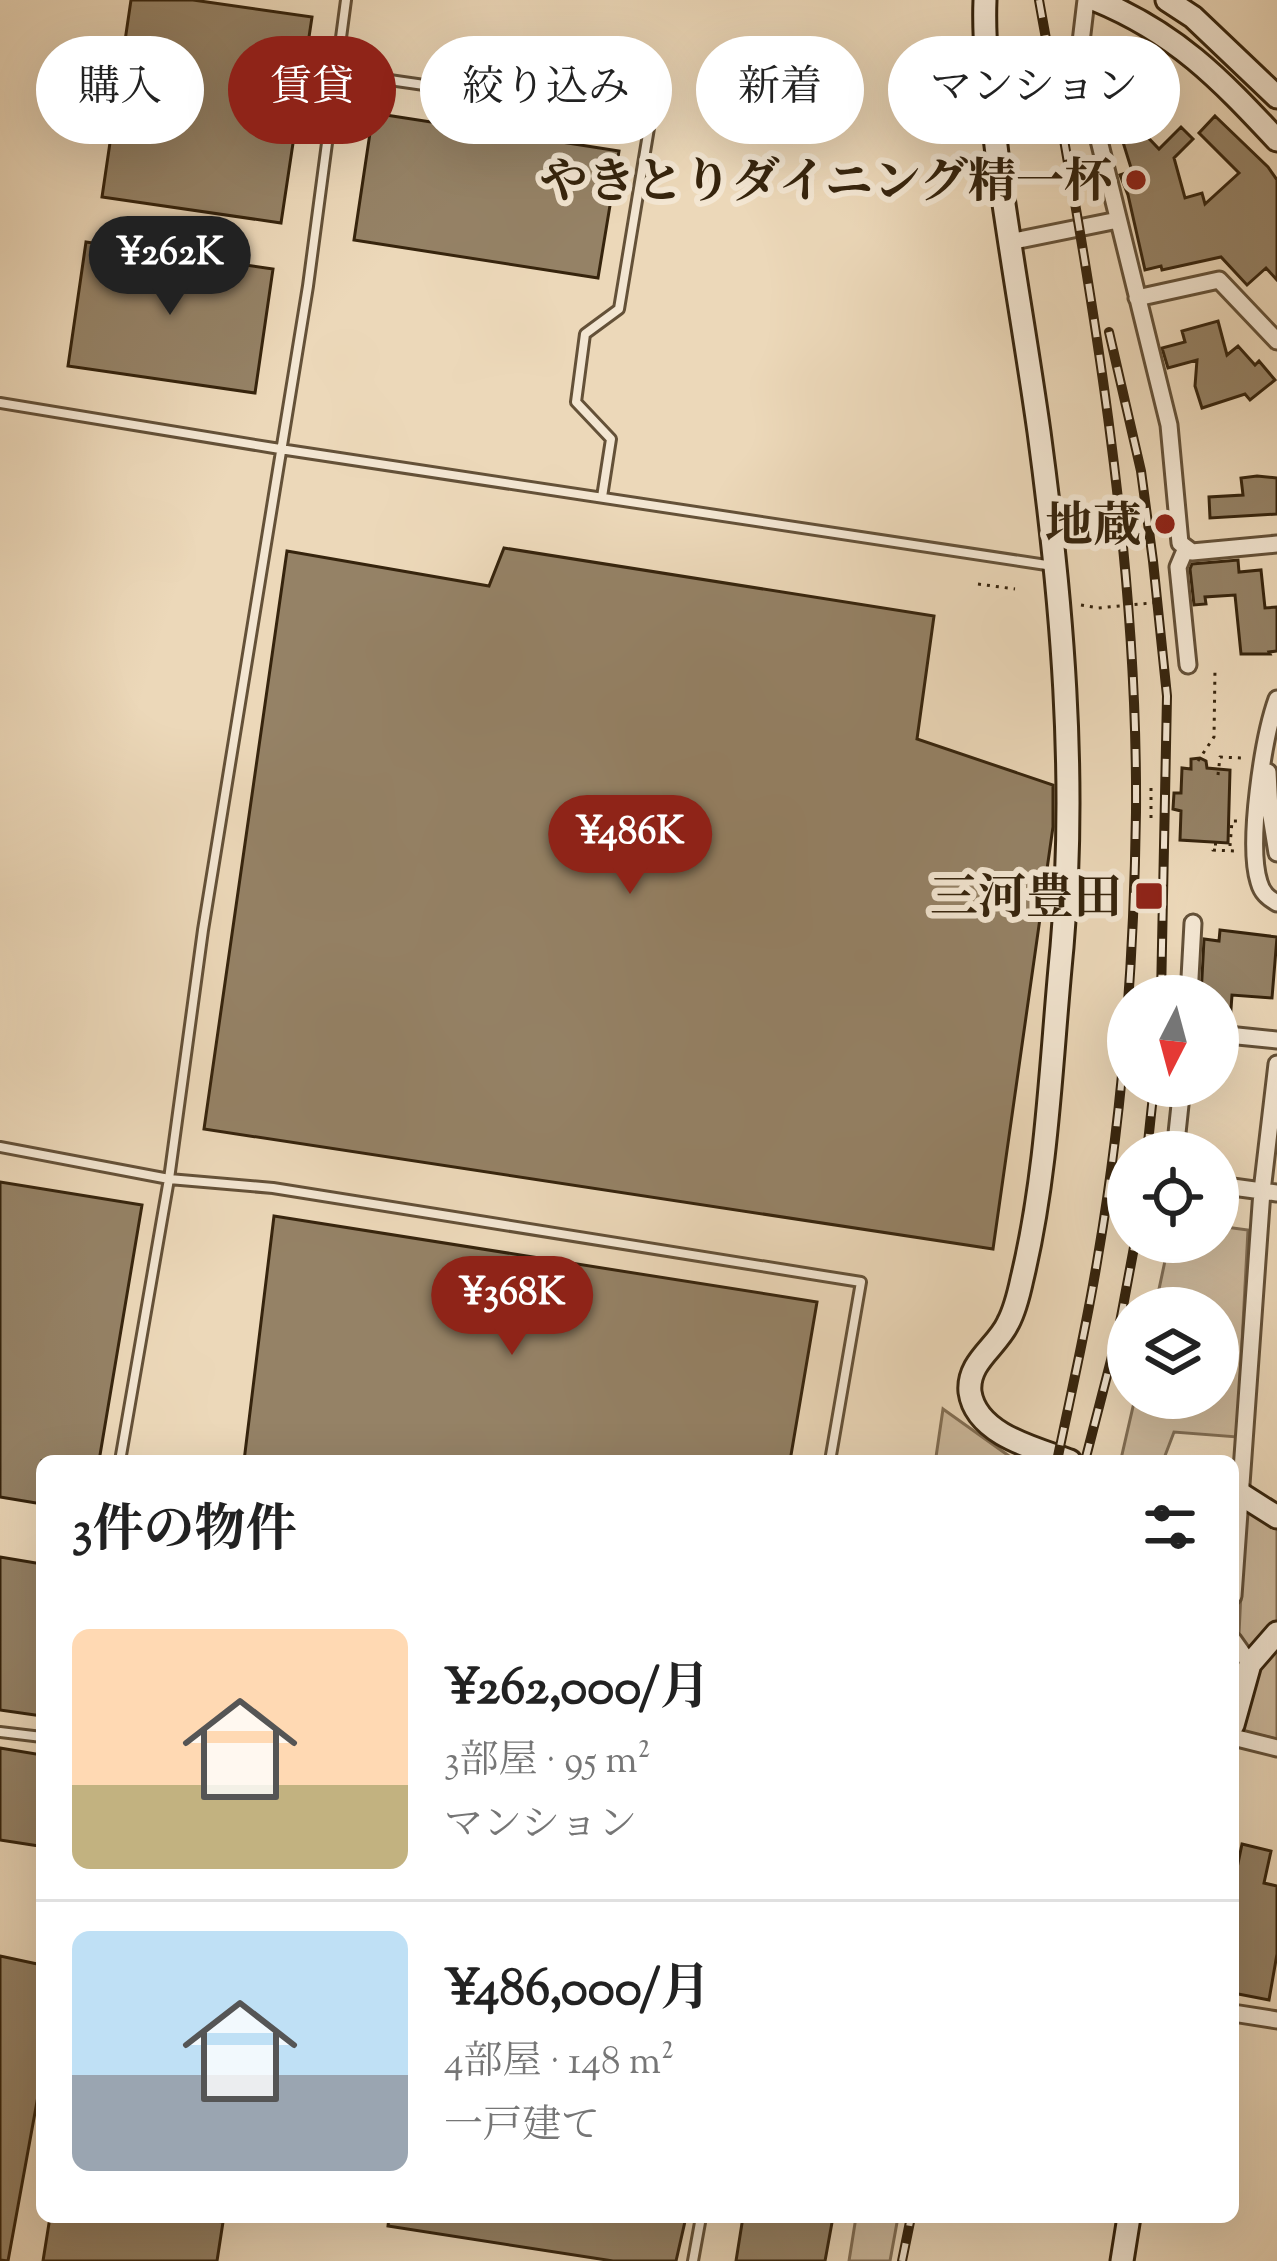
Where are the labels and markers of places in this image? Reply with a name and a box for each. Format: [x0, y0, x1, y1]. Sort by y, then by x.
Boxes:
place label: やきとりダイニング精一杯 [540, 151, 1112, 220]
marker: やきとりダイニング精一杯 [1123, 167, 1149, 193]
pin: ¥262K [86, 216, 254, 318]
place label: 地蔵 [1045, 495, 1141, 564]
marker: 地蔵 [1152, 511, 1178, 537]
pin: ¥486K [546, 795, 714, 897]
place label: 三河豊田 [930, 867, 1122, 936]
marker: 三河豊田 [1133, 880, 1165, 912]
pin: ¥368K [428, 1256, 596, 1358]

